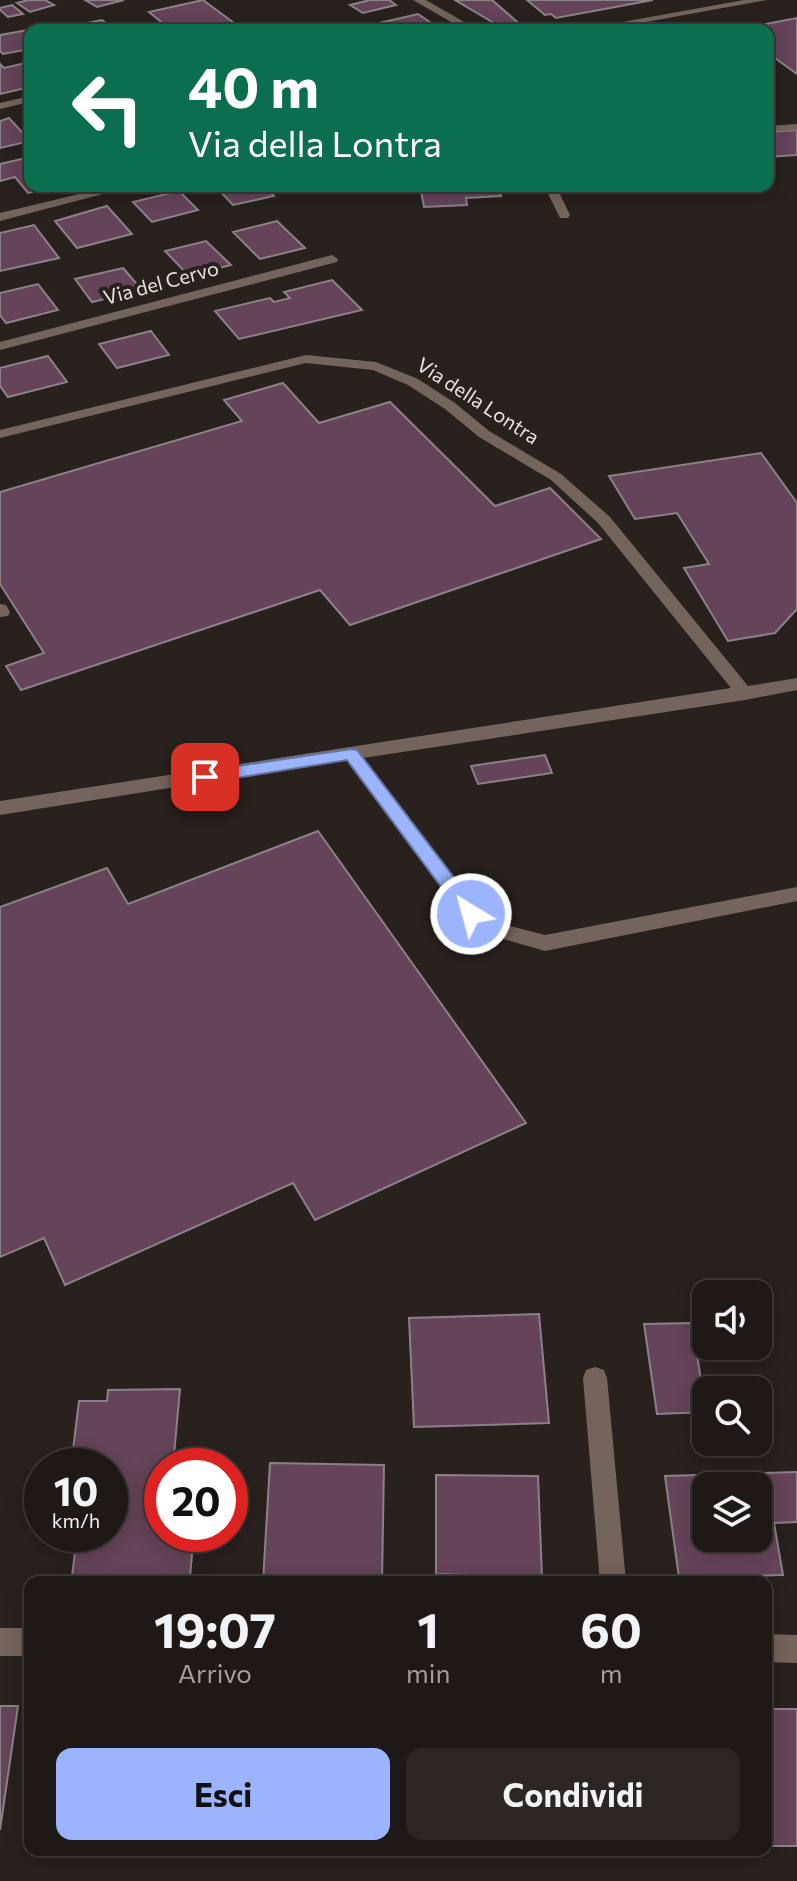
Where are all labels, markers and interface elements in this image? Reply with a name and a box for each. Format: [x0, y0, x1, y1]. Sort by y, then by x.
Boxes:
text: 40 m [188, 51, 319, 120]
icon: left [56, 56, 160, 160]
text: Via della Lontra [188, 120, 442, 164]
street label: Via del Cervo [101, 255, 221, 309]
street label: Via della Lontra [413, 352, 544, 449]
pin [171, 743, 239, 811]
icon: arrive [183, 755, 227, 799]
position arrow [429, 872, 513, 956]
map controls [692, 1280, 772, 1552]
button: sound [692, 1280, 772, 1360]
button: search [692, 1376, 772, 1456]
speed limit sign: 20 [144, 1448, 248, 1552]
text: 10 [54, 1465, 98, 1514]
button: layers [692, 1472, 772, 1552]
text: km/h [52, 1508, 100, 1532]
text: 19:07 [154, 1599, 276, 1658]
text: 1 [417, 1599, 439, 1658]
text: 60 [580, 1599, 642, 1658]
text: Arrivo [178, 1657, 252, 1688]
text: min [406, 1657, 450, 1688]
text: m [600, 1657, 622, 1688]
button: Esci [56, 1748, 390, 1840]
button: Condividi [406, 1748, 740, 1840]

